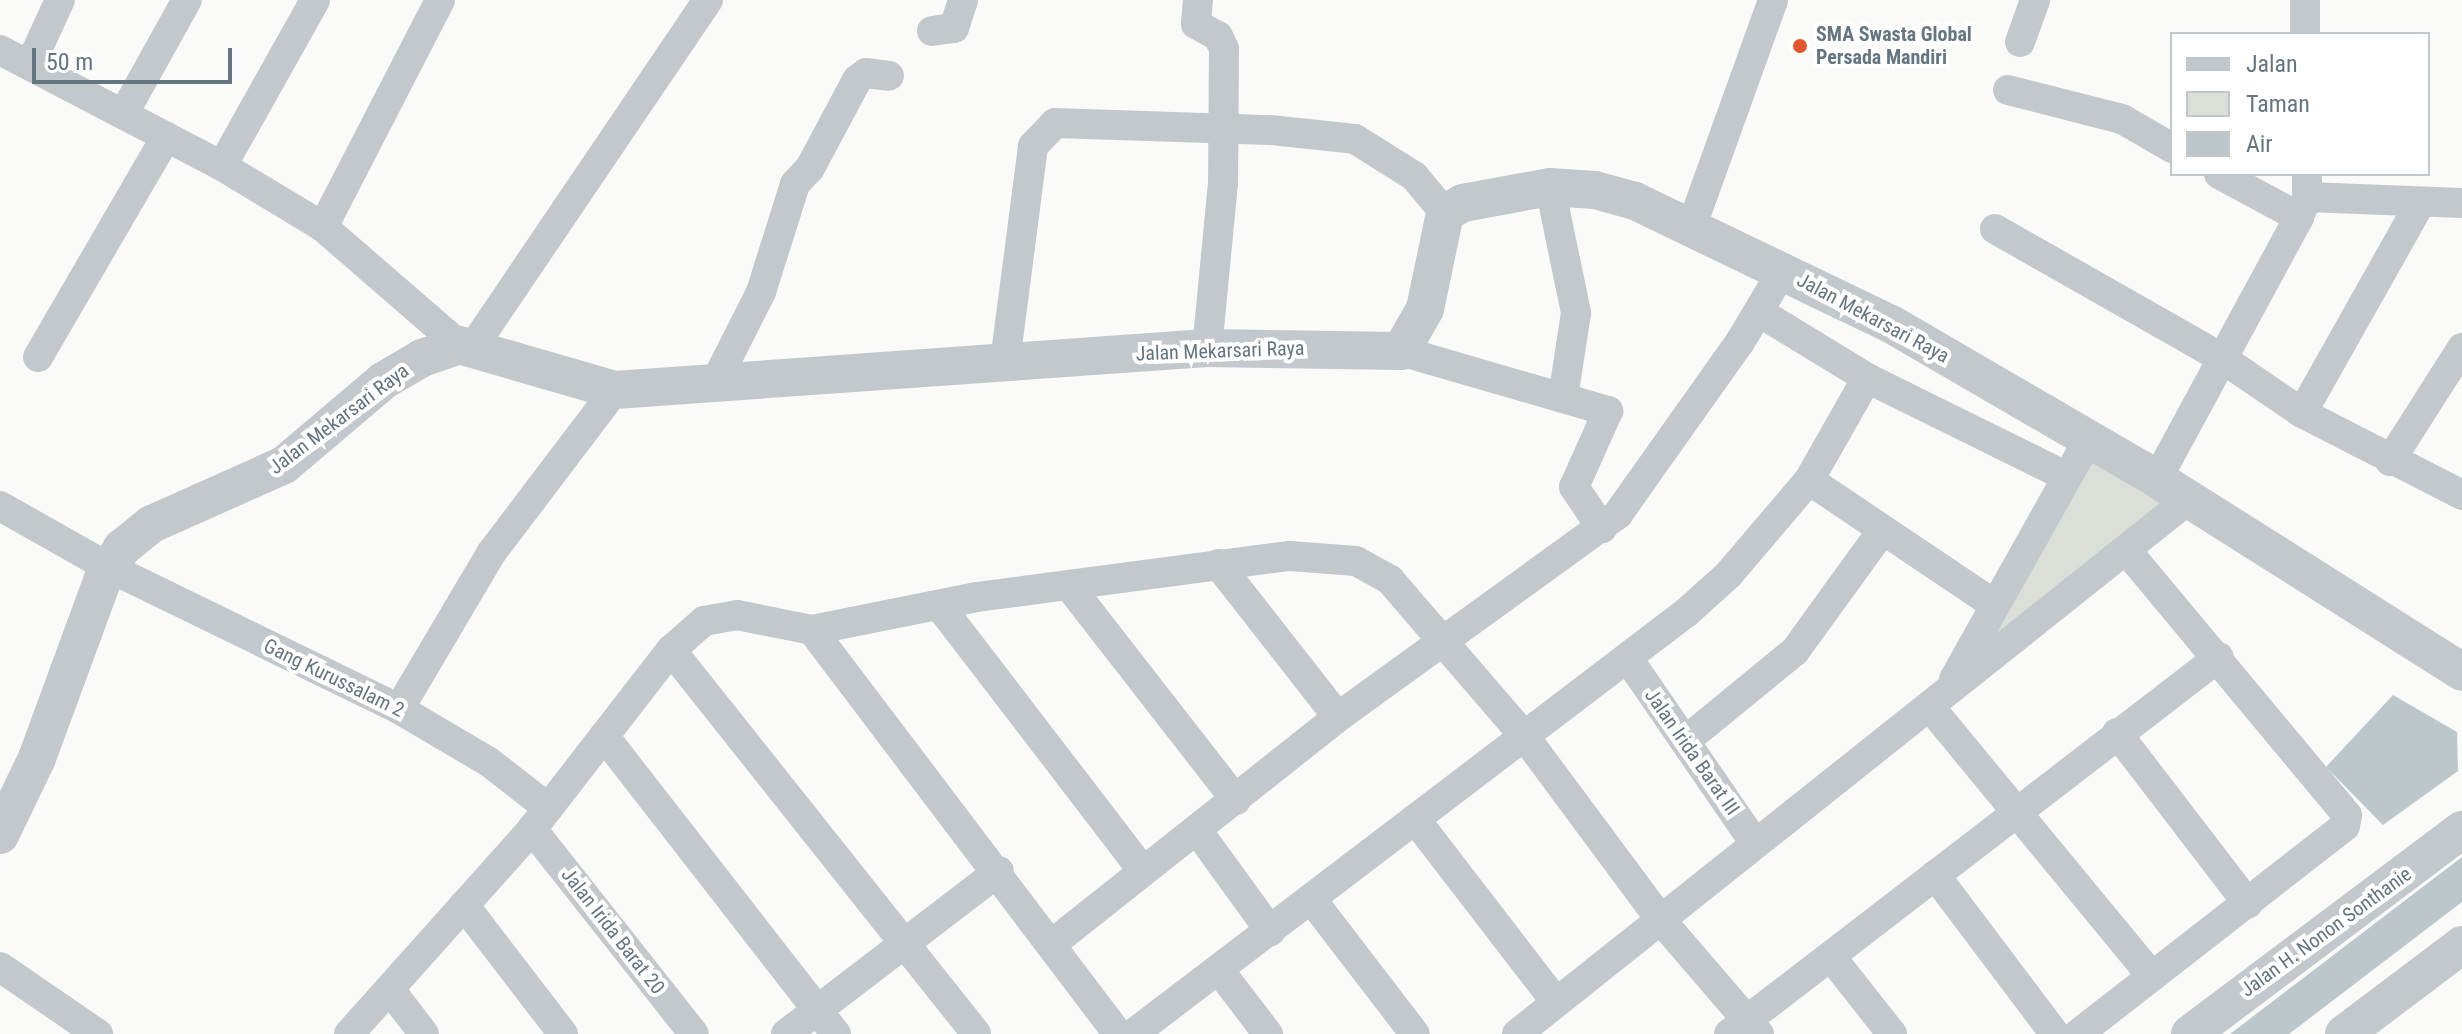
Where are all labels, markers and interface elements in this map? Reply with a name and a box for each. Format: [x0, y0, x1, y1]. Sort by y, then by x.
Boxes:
place label: SMA Swasta Global Persada Mandiri [1816, 22, 1972, 69]
scale bar [36, 32, 236, 82]
legend [2170, 32, 2430, 176]
marker: SMA Swasta Global Persada Mandiri [1791, 37, 1809, 55]
text: 50 m [46, 48, 93, 76]
text: Jalan [2246, 50, 2298, 78]
text: Taman [2246, 90, 2310, 118]
text: Air [2246, 130, 2273, 158]
street label: Jalan Mekarsari Raya [1793, 268, 1953, 368]
street label: Jalan Mekarsari Raya [1135, 336, 1305, 366]
street label: Jalan Mekarsari Raya [264, 359, 414, 479]
street label: Gang Kurussalam 2 [260, 634, 408, 722]
street label: Jalan Irida Barat III [1640, 684, 1744, 820]
street label: Jalan H. Nonon Sonthanie [2236, 862, 2416, 1002]
street label: Jalan Irida Barat 20 [556, 863, 670, 999]

